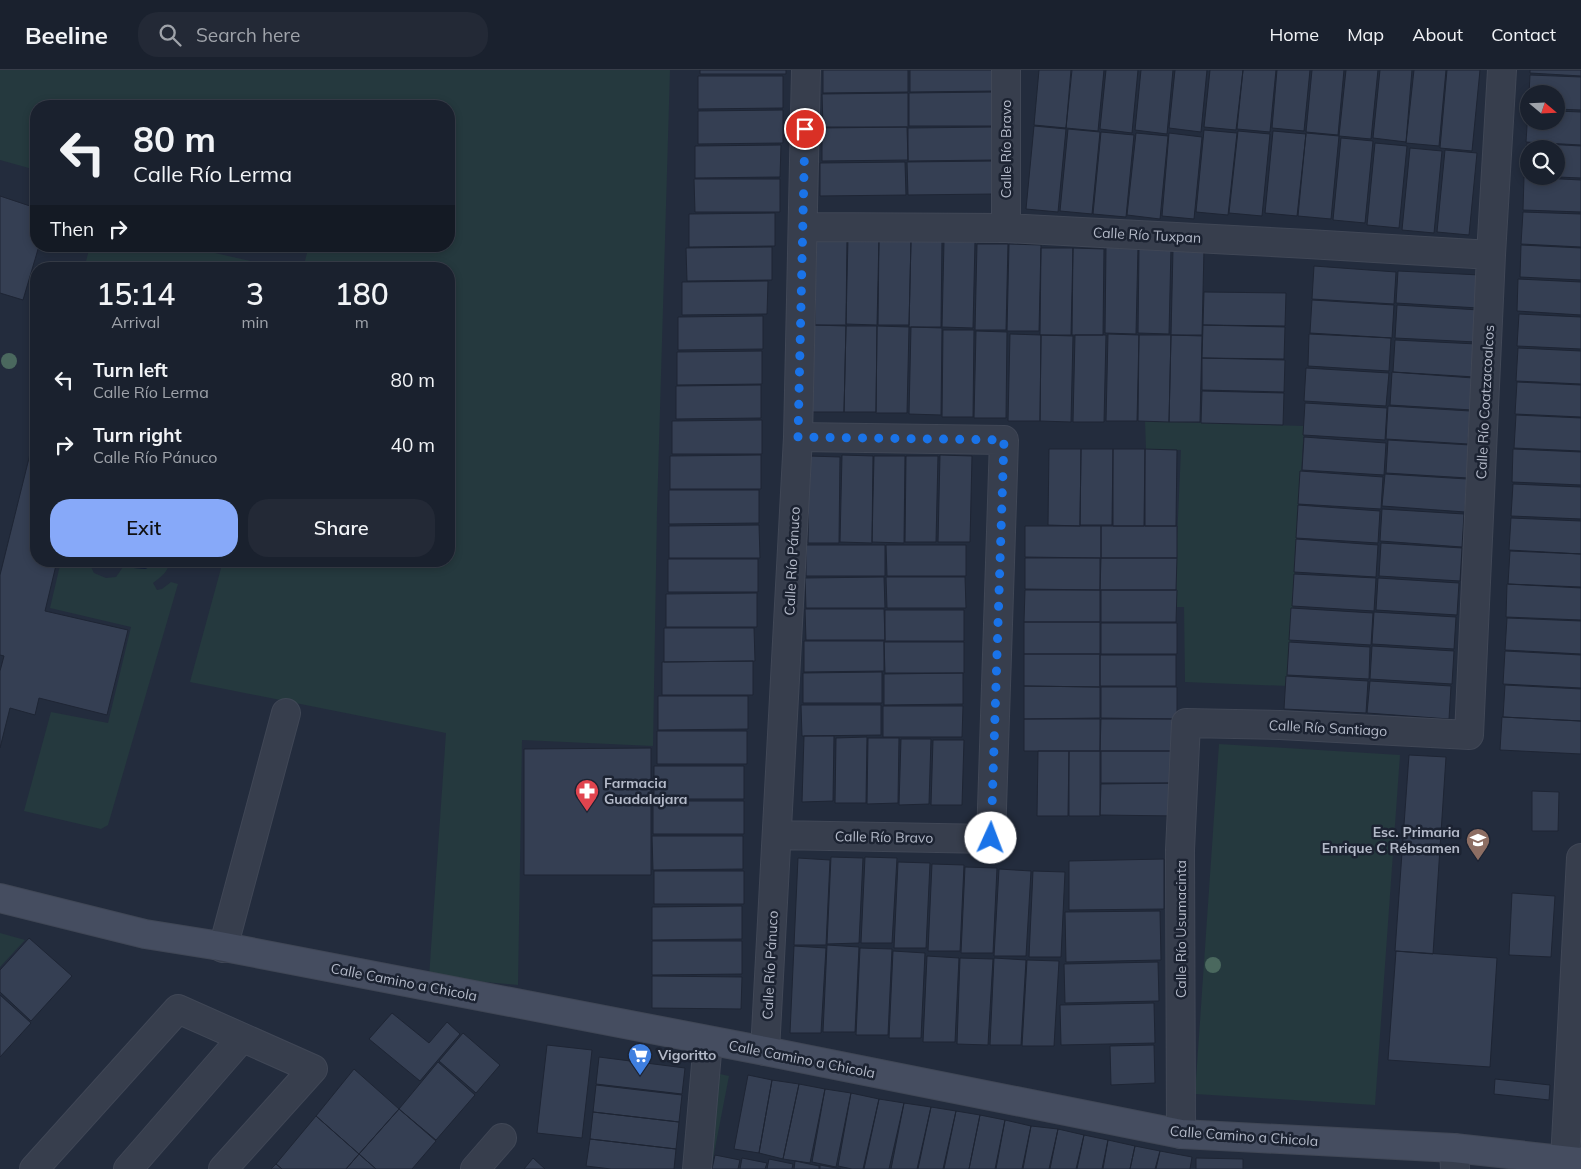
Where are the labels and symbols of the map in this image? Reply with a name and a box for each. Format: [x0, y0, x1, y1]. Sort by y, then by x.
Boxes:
north arrow [1520, 85, 1565, 130]
street label: Calle Río Bravo [997, 100, 1015, 198]
pin [784, 108, 826, 150]
street label: Calle Río Tuxpan [1092, 223, 1202, 247]
street label: Calle Río Coatzacoalcos [1472, 324, 1498, 480]
street label: Calle Río Pánuco [780, 506, 804, 616]
street label: Calle Río Santiago [1268, 716, 1388, 740]
place label: Farmacia Guadalajara [604, 774, 688, 808]
pharmacy icon: Farmacia Guadalajara [574, 778, 600, 812]
position arrow [964, 811, 1016, 863]
place label: Esc. Primaria Enrique C Rébsamen [1322, 823, 1460, 857]
street label: Calle Río Bravo [835, 827, 933, 847]
school or university icon: Esc. Primaria Enrique C Rébsamen [1465, 827, 1491, 861]
street label: Calle Río Usumacinta [1172, 860, 1190, 998]
street label: Calle Río Pánuco [758, 910, 782, 1020]
street label: Calle Camino a Chicola [329, 959, 479, 1005]
street label: Calle Camino a Chicola [727, 1036, 877, 1082]
supermarket icon: Vigoritto [627, 1042, 653, 1076]
place label: Vigoritto [657, 1046, 716, 1064]
street label: Calle Camino a Chicola [1169, 1122, 1319, 1150]

